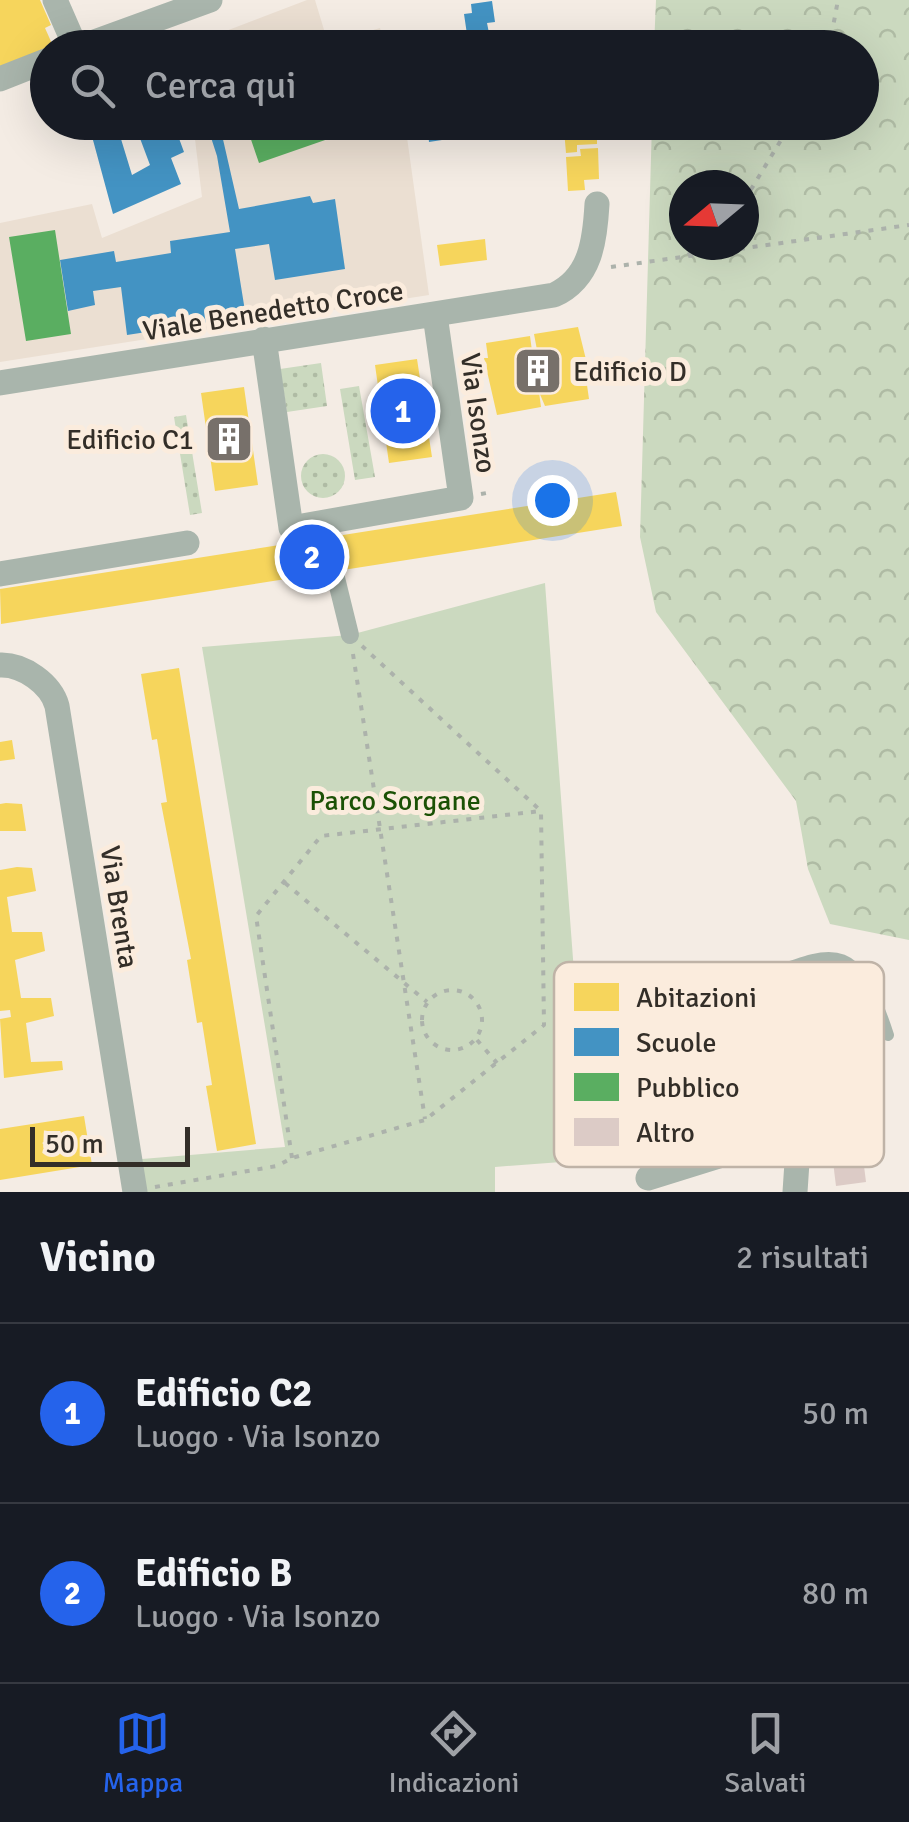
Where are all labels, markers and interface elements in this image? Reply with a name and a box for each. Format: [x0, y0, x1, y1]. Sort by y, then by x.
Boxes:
search box [30, 30, 879, 140]
icon: search [65, 58, 120, 113]
text: Cerca qui [145, 62, 297, 109]
north arrow [669, 170, 759, 260]
street label: Viale Benedetto Croce [140, 274, 406, 348]
building icon: Edificio D [512, 345, 564, 397]
street label: Via Isonzo [453, 351, 503, 475]
place label: Edificio D [573, 355, 687, 389]
pin: 1 [370, 374, 436, 448]
building icon: Edificio C1 [203, 413, 255, 465]
place label: Edificio C1 [66, 423, 194, 457]
your location [527, 475, 578, 526]
pin: 2 [280, 520, 344, 594]
park label: Parco Sorgane [309, 784, 481, 818]
street label: Via Brenta [93, 843, 145, 971]
legend [554, 962, 884, 1167]
text: Abitazioni [636, 981, 757, 1015]
text: Scuole [636, 1026, 717, 1060]
text: Pubblico [636, 1071, 740, 1105]
text: Altro [636, 1116, 695, 1150]
scale bar [30, 1122, 190, 1166]
text: 50 m [45, 1127, 104, 1161]
text: Vicino [40, 1232, 156, 1283]
text: 2 risultati [736, 1238, 869, 1277]
text: Edificio C2 [135, 1370, 313, 1417]
text: 1 [64, 1394, 81, 1433]
text: 50 m [802, 1394, 869, 1433]
text: Luogo · Via Isonzo [135, 1417, 381, 1456]
text: Edificio B [135, 1550, 292, 1597]
text: 2 [64, 1574, 81, 1613]
text: 80 m [802, 1574, 869, 1613]
text: Luogo · Via Isonzo [135, 1597, 381, 1636]
tab: Mappa [103, 1706, 183, 1800]
tab: Indicazioni [389, 1706, 519, 1800]
tab: Salvati [724, 1706, 806, 1800]

